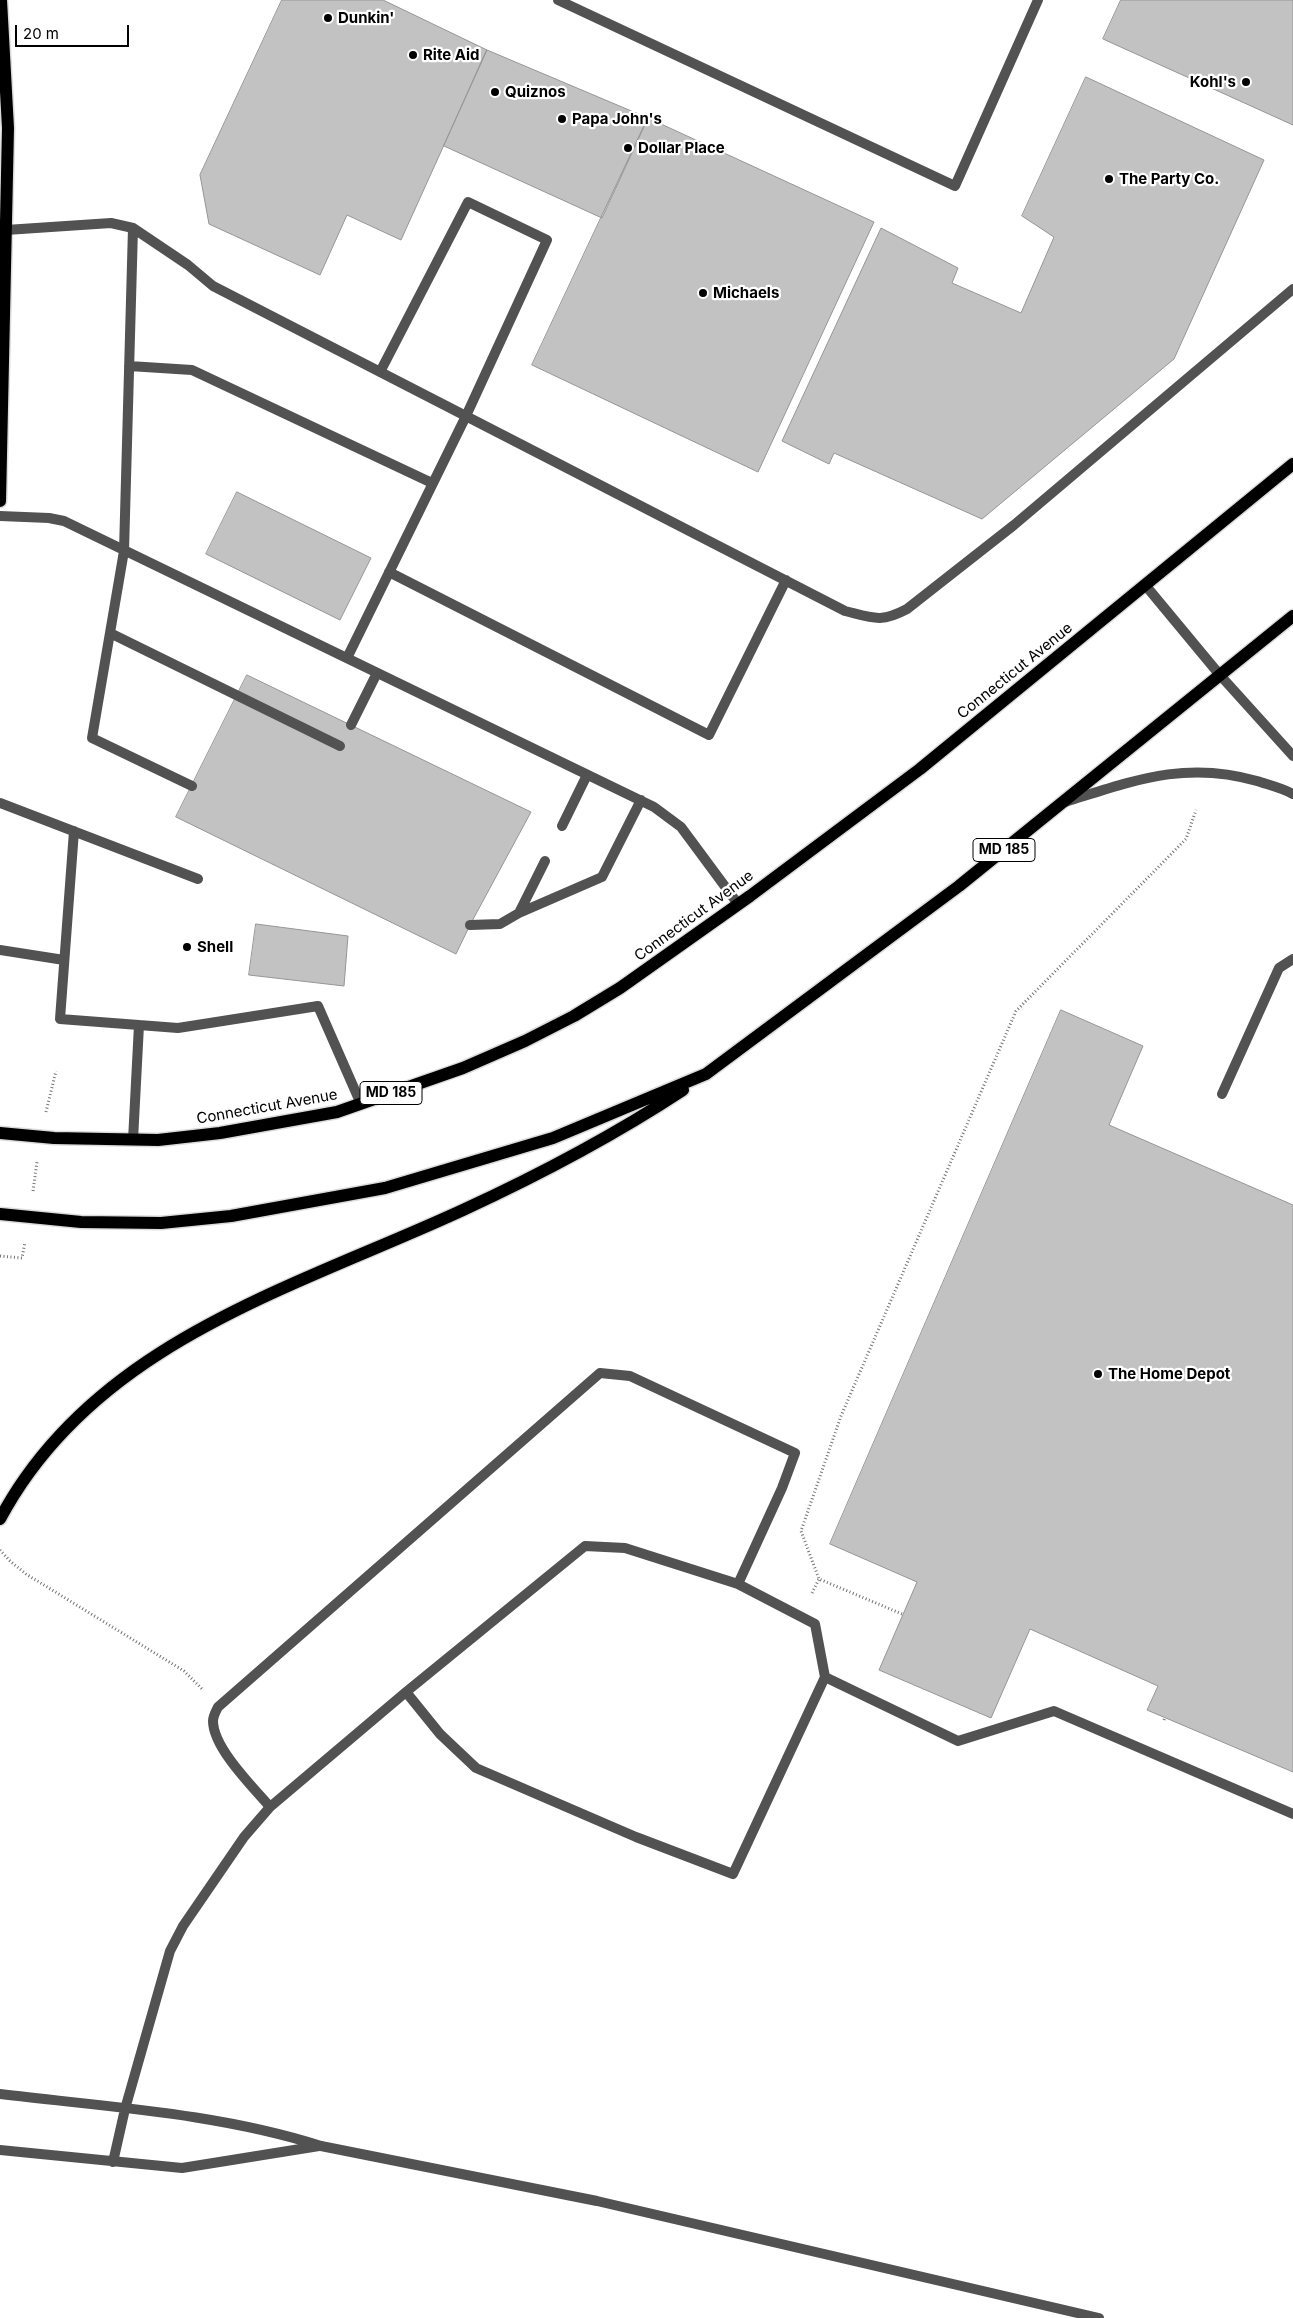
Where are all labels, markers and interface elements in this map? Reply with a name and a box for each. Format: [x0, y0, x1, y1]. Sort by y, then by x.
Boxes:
place label: Dunkin' [338, 9, 394, 27]
marker: Dunkin' [322, 12, 334, 24]
scale bar [18, 15, 131, 47]
text: 20 m [23, 24, 59, 43]
place label: Rite Aid [423, 46, 480, 64]
marker: Rite Aid [407, 49, 419, 61]
place label: Kohl's [1190, 73, 1236, 91]
marker: Kohl's [1240, 76, 1252, 88]
place label: Quiznos [505, 83, 566, 101]
marker: Quiznos [489, 86, 501, 98]
place label: Papa John's [572, 110, 662, 128]
marker: Papa John's [556, 113, 568, 125]
place label: Dollar Place [638, 139, 725, 157]
marker: Dollar Place [622, 142, 634, 154]
place label: The Party Co. [1119, 170, 1219, 188]
marker: The Party Co. [1103, 173, 1115, 185]
place label: Michaels [713, 284, 779, 302]
marker: Michaels [697, 287, 709, 299]
street label: Connecticut Avenue [954, 619, 1076, 723]
road number: MD 185 [973, 838, 1035, 862]
street label: Connecticut Avenue [631, 867, 757, 965]
place label: Shell [197, 938, 233, 956]
marker: Shell [181, 941, 193, 953]
road number: MD 185 [360, 1082, 422, 1104]
street label: Connecticut Avenue [195, 1086, 339, 1128]
place label: The Home Depot [1108, 1365, 1230, 1383]
marker: The Home Depot [1092, 1368, 1104, 1380]

